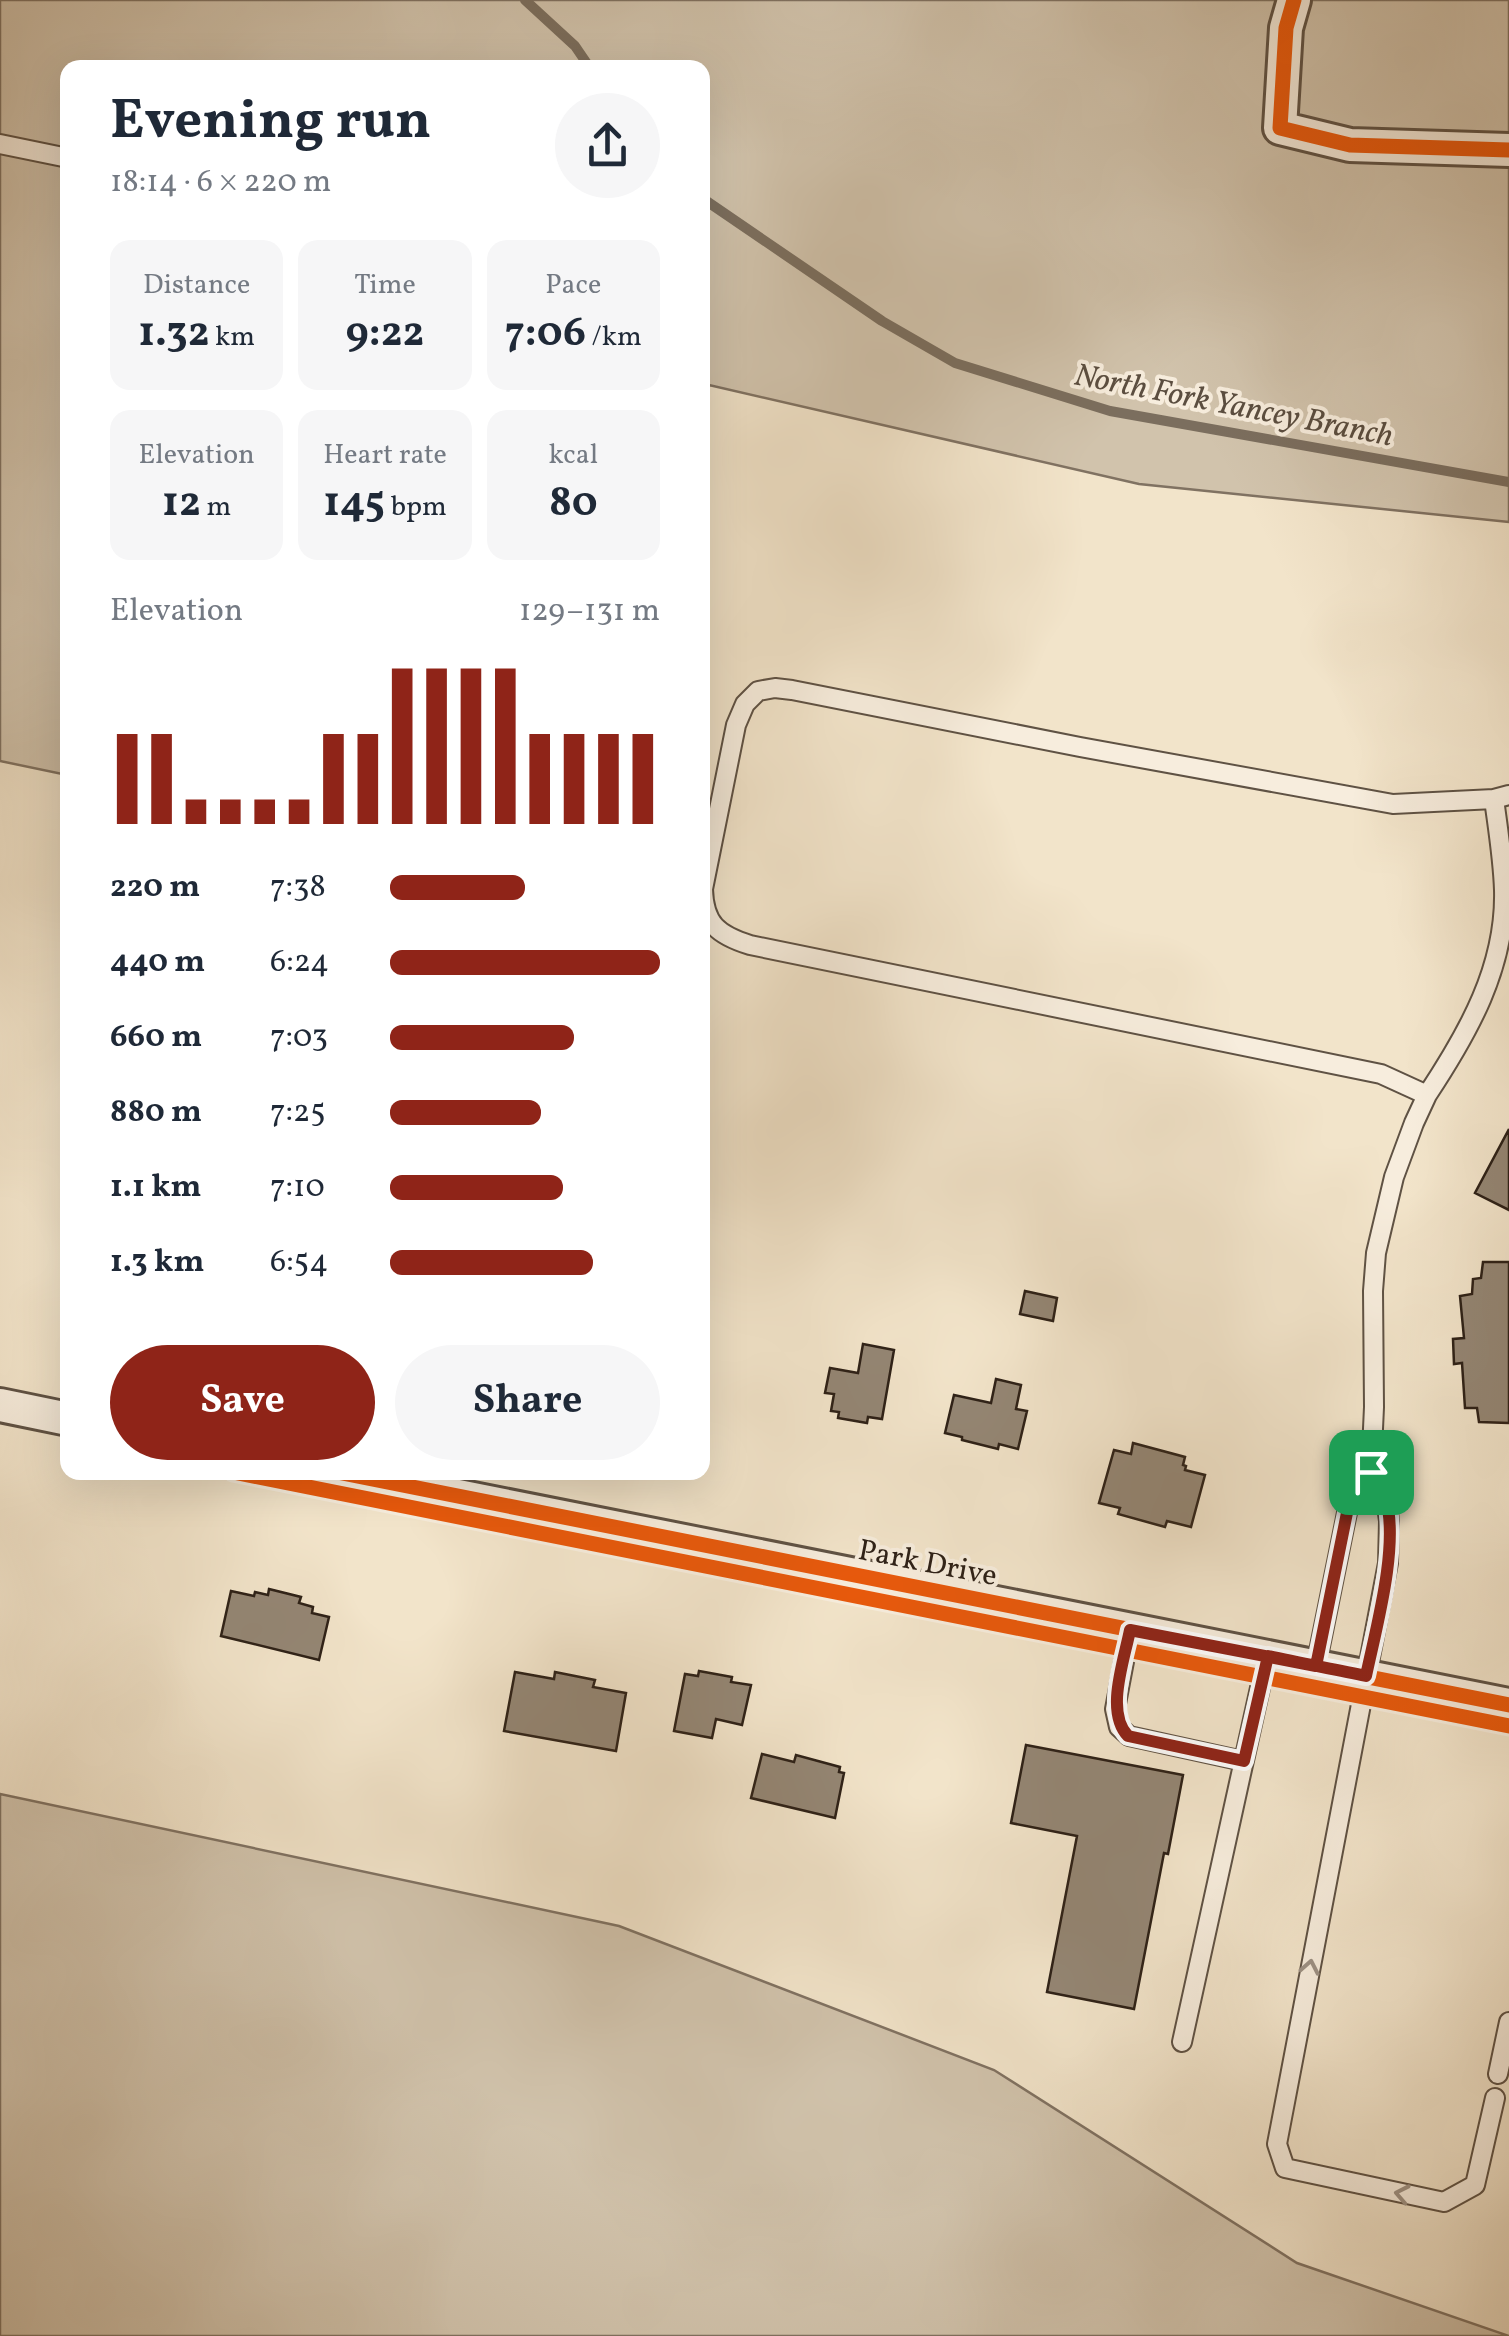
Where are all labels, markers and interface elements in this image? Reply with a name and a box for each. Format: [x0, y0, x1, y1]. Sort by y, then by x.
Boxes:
text: Evening run [110, 85, 431, 161]
button: share [555, 93, 660, 198]
text: 18:14 · 6 × 220 m [110, 161, 331, 205]
text: Distance [143, 266, 250, 305]
text: Time [354, 266, 416, 305]
text: Pace [545, 266, 601, 305]
text: 1.32 [138, 305, 209, 364]
text: 9:22 [346, 305, 424, 364]
text: 7:06 [505, 305, 586, 364]
text: km [209, 318, 255, 357]
text: /km [586, 318, 642, 357]
water label: North Fork Yancey Branch [1070, 354, 1397, 459]
text: Elevation [138, 436, 255, 475]
text: Heart rate [323, 436, 447, 475]
text: kcal [548, 436, 598, 475]
text: 12 [162, 475, 201, 534]
text: 145 [323, 475, 385, 534]
text: 80 [549, 475, 598, 534]
text: m [201, 488, 231, 527]
text: bpm [385, 488, 447, 527]
text: Elevation [110, 590, 243, 634]
text: 129–131 m [519, 590, 660, 634]
text: 220 m [110, 866, 200, 910]
text: 7:38 [270, 866, 326, 910]
text: 440 m [110, 941, 205, 985]
text: 6:24 [270, 941, 329, 985]
text: 660 m [110, 1016, 202, 1060]
text: 7:03 [270, 1016, 328, 1060]
text: 880 m [110, 1091, 202, 1135]
text: 7:25 [270, 1091, 326, 1135]
text: 1.1 km [110, 1166, 202, 1210]
text: 7:10 [270, 1166, 325, 1210]
text: 1.3 km [110, 1241, 204, 1285]
text: 6:54 [270, 1241, 328, 1285]
button: Save [110, 1345, 375, 1460]
button: Share [395, 1345, 660, 1460]
pin [1329, 1430, 1414, 1515]
icon: arrive [1344, 1445, 1399, 1500]
street label: Park Drive [855, 1530, 1001, 1598]
one-way arrow [1299, 1959, 1320, 1975]
one-way arrow [1394, 2184, 1411, 2205]

